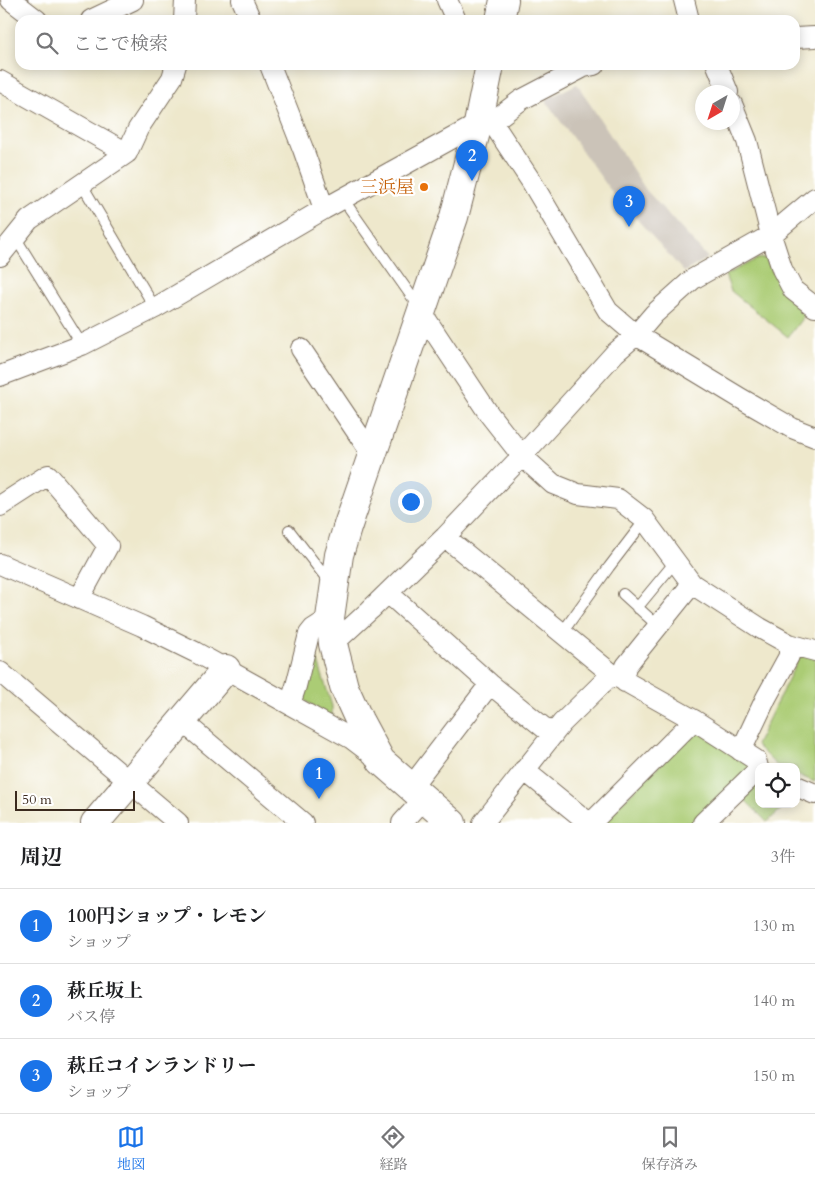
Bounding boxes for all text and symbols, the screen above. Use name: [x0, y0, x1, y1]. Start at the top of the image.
search box: [15, 15, 800, 70]
icon: search: [33, 29, 61, 57]
text: ここで検索: [73, 31, 168, 57]
north arrow: [695, 85, 740, 130]
pin: 2: [456, 140, 488, 181]
place label: 三浜屋: [360, 175, 414, 200]
marker: 三浜屋: [418, 181, 430, 193]
pin: 3: [613, 186, 645, 227]
your location: [398, 489, 424, 515]
pin: 1: [303, 758, 335, 799]
map controls: [755, 763, 800, 808]
button: locate: [755, 763, 800, 808]
scale bar: [15, 788, 135, 811]
text: 50 m: [22, 790, 52, 809]
text: 周辺: [20, 843, 62, 872]
text: 3件: [771, 846, 795, 868]
text: 100円ショップ・レモン: [67, 903, 267, 929]
text: 1: [32, 915, 40, 937]
text: 130 m: [753, 915, 795, 937]
text: ショップ: [67, 931, 131, 953]
text: 萩丘坂上: [67, 978, 143, 1004]
text: 2: [32, 990, 40, 1012]
text: 140 m: [753, 990, 795, 1012]
text: バス停: [67, 1006, 115, 1028]
text: 萩丘コインランドリー: [67, 1053, 256, 1079]
text: 3: [32, 1065, 40, 1087]
text: 150 m: [753, 1065, 795, 1087]
text: ショップ: [67, 1081, 131, 1103]
tab: 地図: [117, 1123, 145, 1174]
tab: 経路: [379, 1123, 407, 1174]
tab: 保存済み: [642, 1123, 698, 1174]

